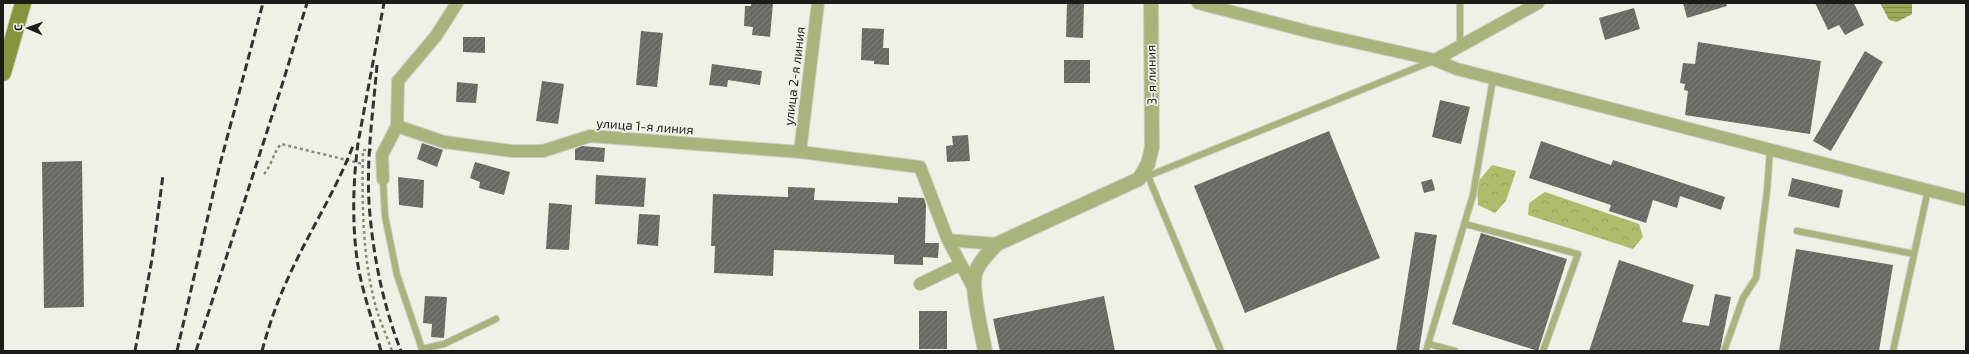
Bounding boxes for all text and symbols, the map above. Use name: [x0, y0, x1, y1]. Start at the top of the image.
north arrow: [8, 8, 48, 48]
text: С: [11, 24, 24, 31]
street label: улица 2-я линия: [780, 26, 808, 126]
street label: 3-я линия: [1142, 45, 1160, 105]
street label: улица 1-я линия: [596, 115, 694, 137]

